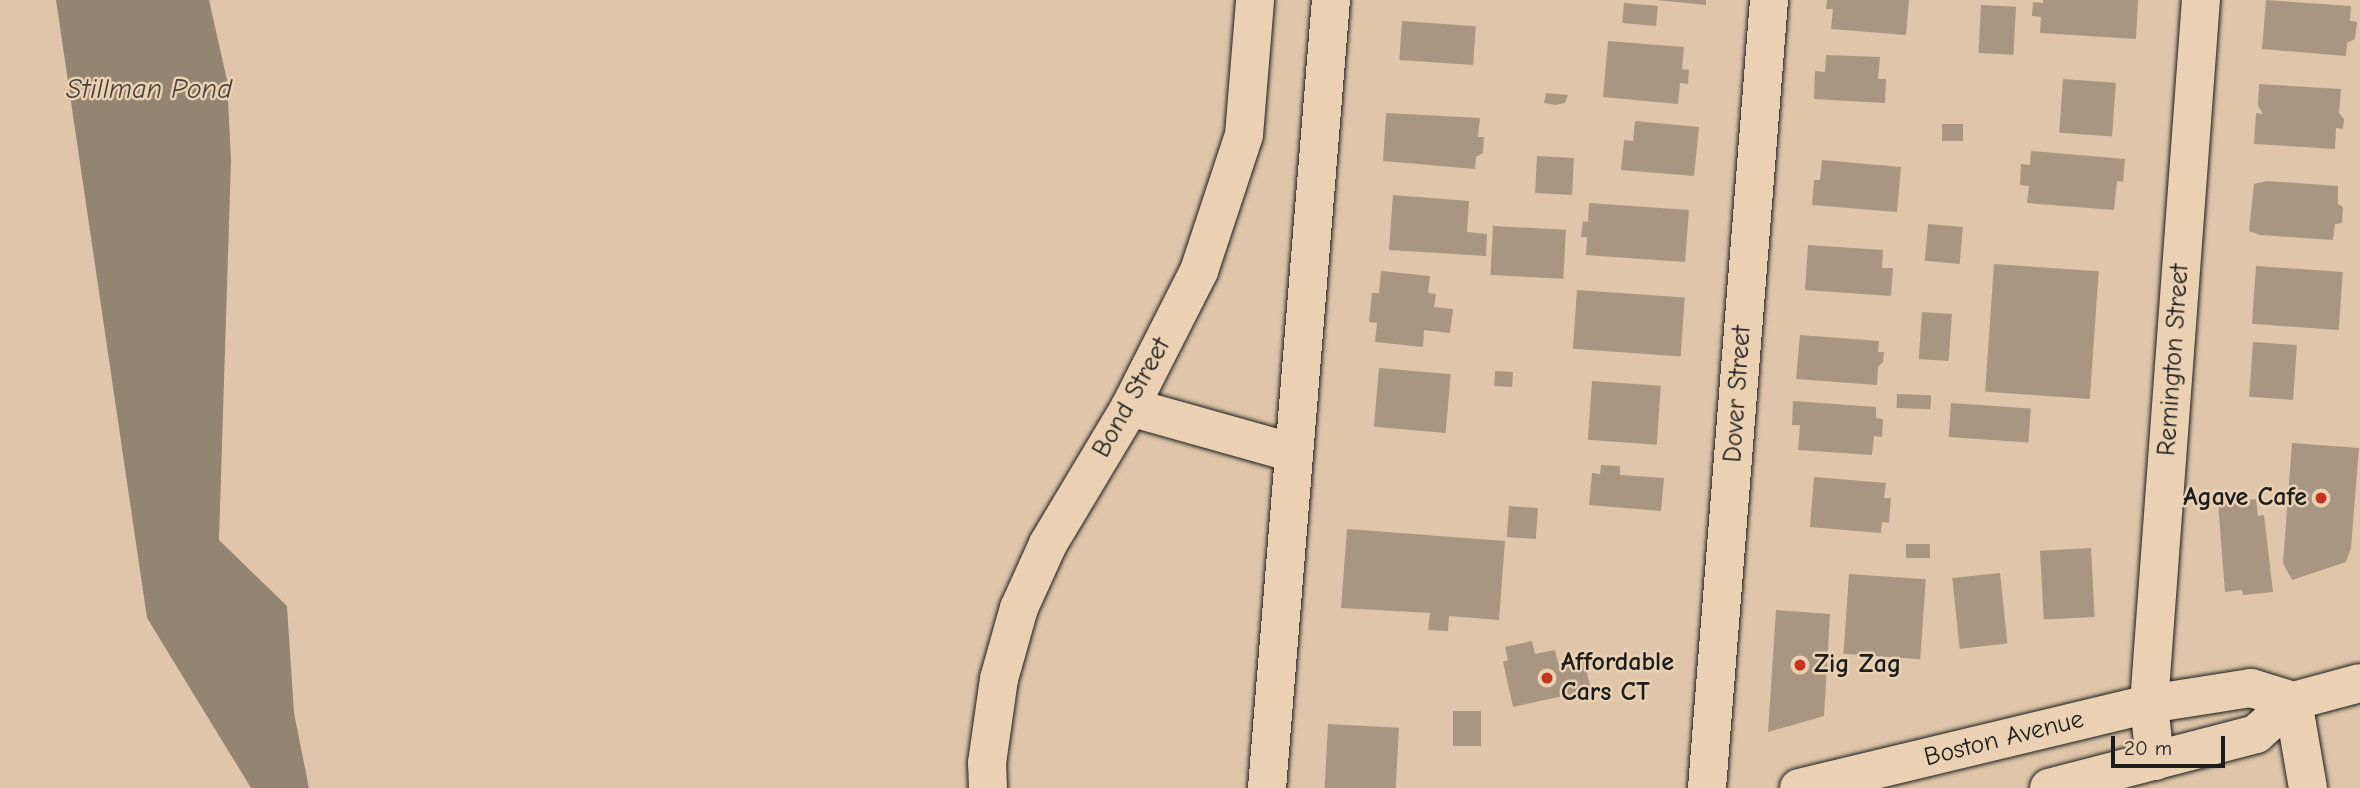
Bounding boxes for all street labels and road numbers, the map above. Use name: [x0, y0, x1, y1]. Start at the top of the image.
street label: Remington Street: [2152, 263, 2196, 457]
street label: Dover Street: [1718, 324, 1758, 464]
street label: Bond Street: [1086, 333, 1178, 463]
street label: Boston Avenue: [1921, 704, 2087, 774]

